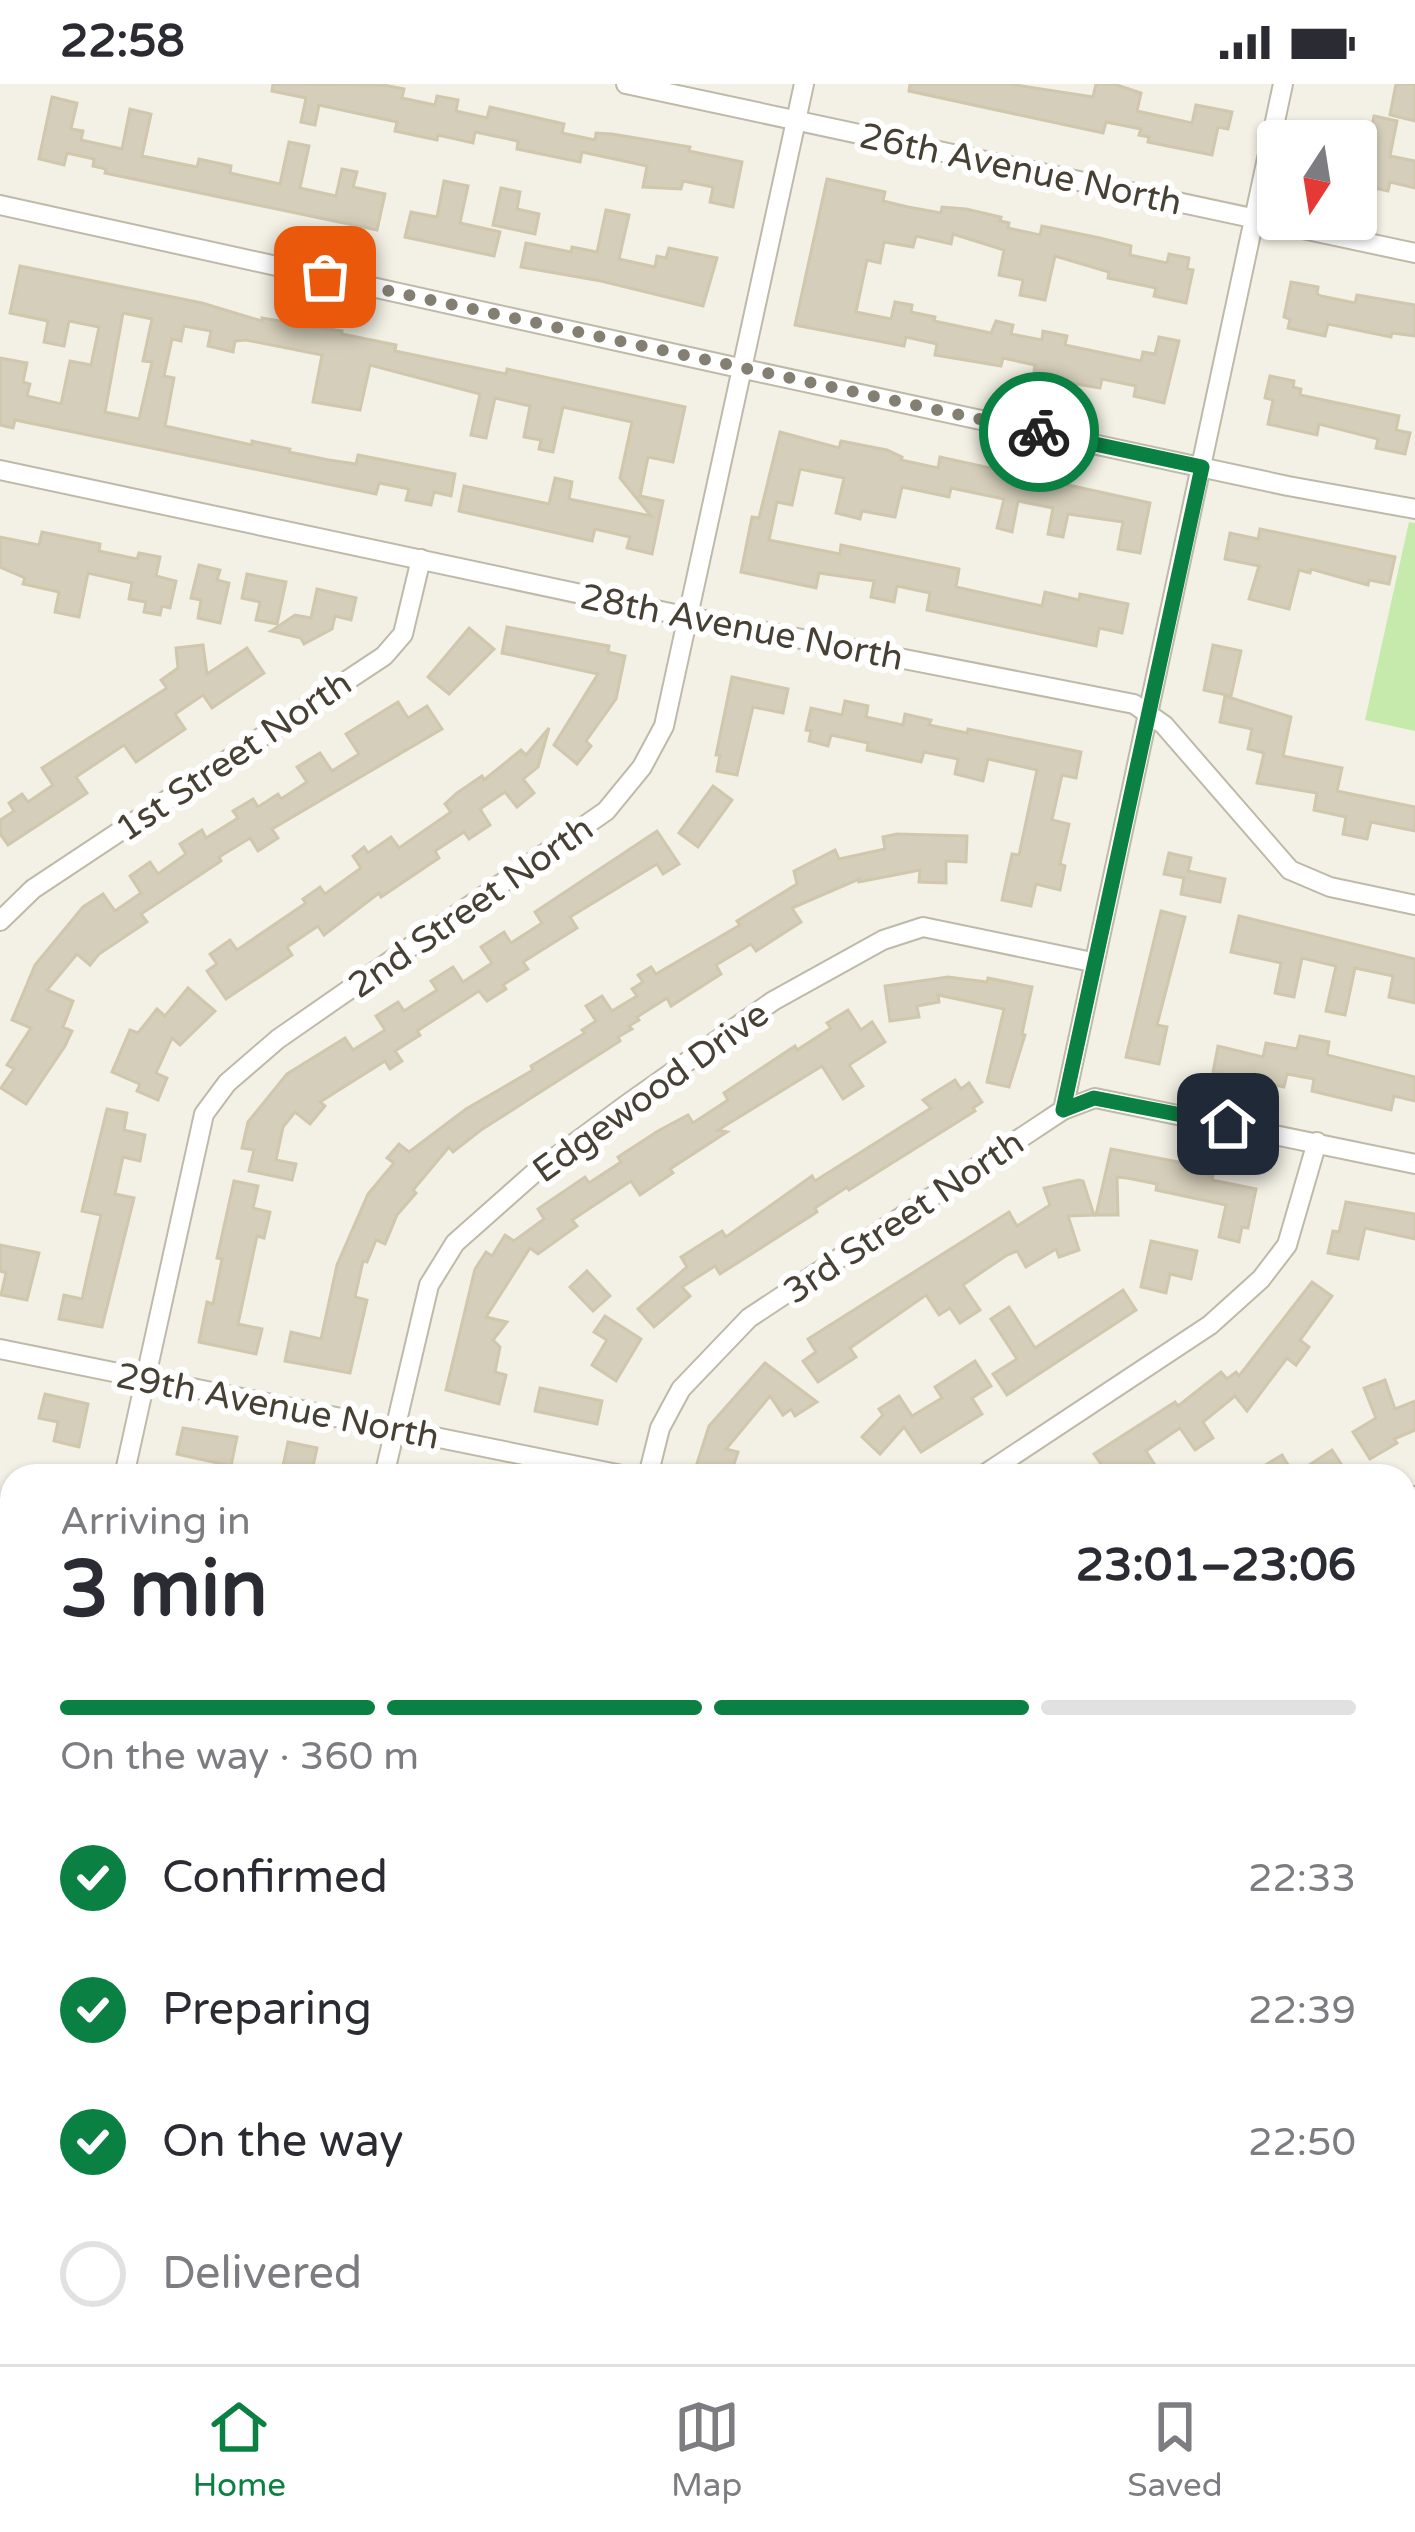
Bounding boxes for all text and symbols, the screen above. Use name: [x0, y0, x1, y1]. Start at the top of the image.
text: 22:58: [60, 15, 185, 69]
street label: 26th Avenue North: [856, 114, 1186, 225]
north arrow: [1257, 120, 1377, 240]
map controls: [1257, 120, 1377, 240]
pin: [274, 226, 376, 328]
icon: bag: [292, 244, 358, 310]
courier: [979, 372, 1099, 492]
icon: bike: [1006, 399, 1072, 465]
street label: 28th Avenue North: [577, 575, 907, 680]
street label: 1st Street North: [108, 662, 360, 851]
street label: 2nd Street North: [340, 807, 601, 1008]
street label: Edgewood Drive: [525, 992, 777, 1192]
pin: [1177, 1073, 1279, 1175]
icon: home: [1195, 1091, 1261, 1157]
street label: 3rd Street North: [776, 1121, 1032, 1313]
street label: 29th Avenue North: [113, 1354, 443, 1459]
text: Arriving in: [60, 1498, 251, 1545]
text: 23:01–23:06: [1076, 1539, 1356, 1593]
text: 3 min: [60, 1543, 268, 1637]
text: On the way · 360 m: [60, 1733, 419, 1780]
icon: check: [60, 1845, 126, 1911]
text: Confirmed: [162, 1851, 388, 1905]
text: 22:33: [1248, 1855, 1356, 1902]
icon: check: [60, 1977, 126, 2043]
text: Preparing: [162, 1983, 372, 2037]
text: 22:39: [1248, 1987, 1356, 2034]
icon: check: [60, 2109, 126, 2175]
text: On the way: [162, 2115, 403, 2169]
text: 22:50: [1248, 2119, 1356, 2166]
text: Delivered: [162, 2247, 362, 2301]
tab: Home: [192, 2394, 286, 2505]
tab: Map: [671, 2394, 742, 2505]
tab: Saved: [1127, 2394, 1223, 2505]

